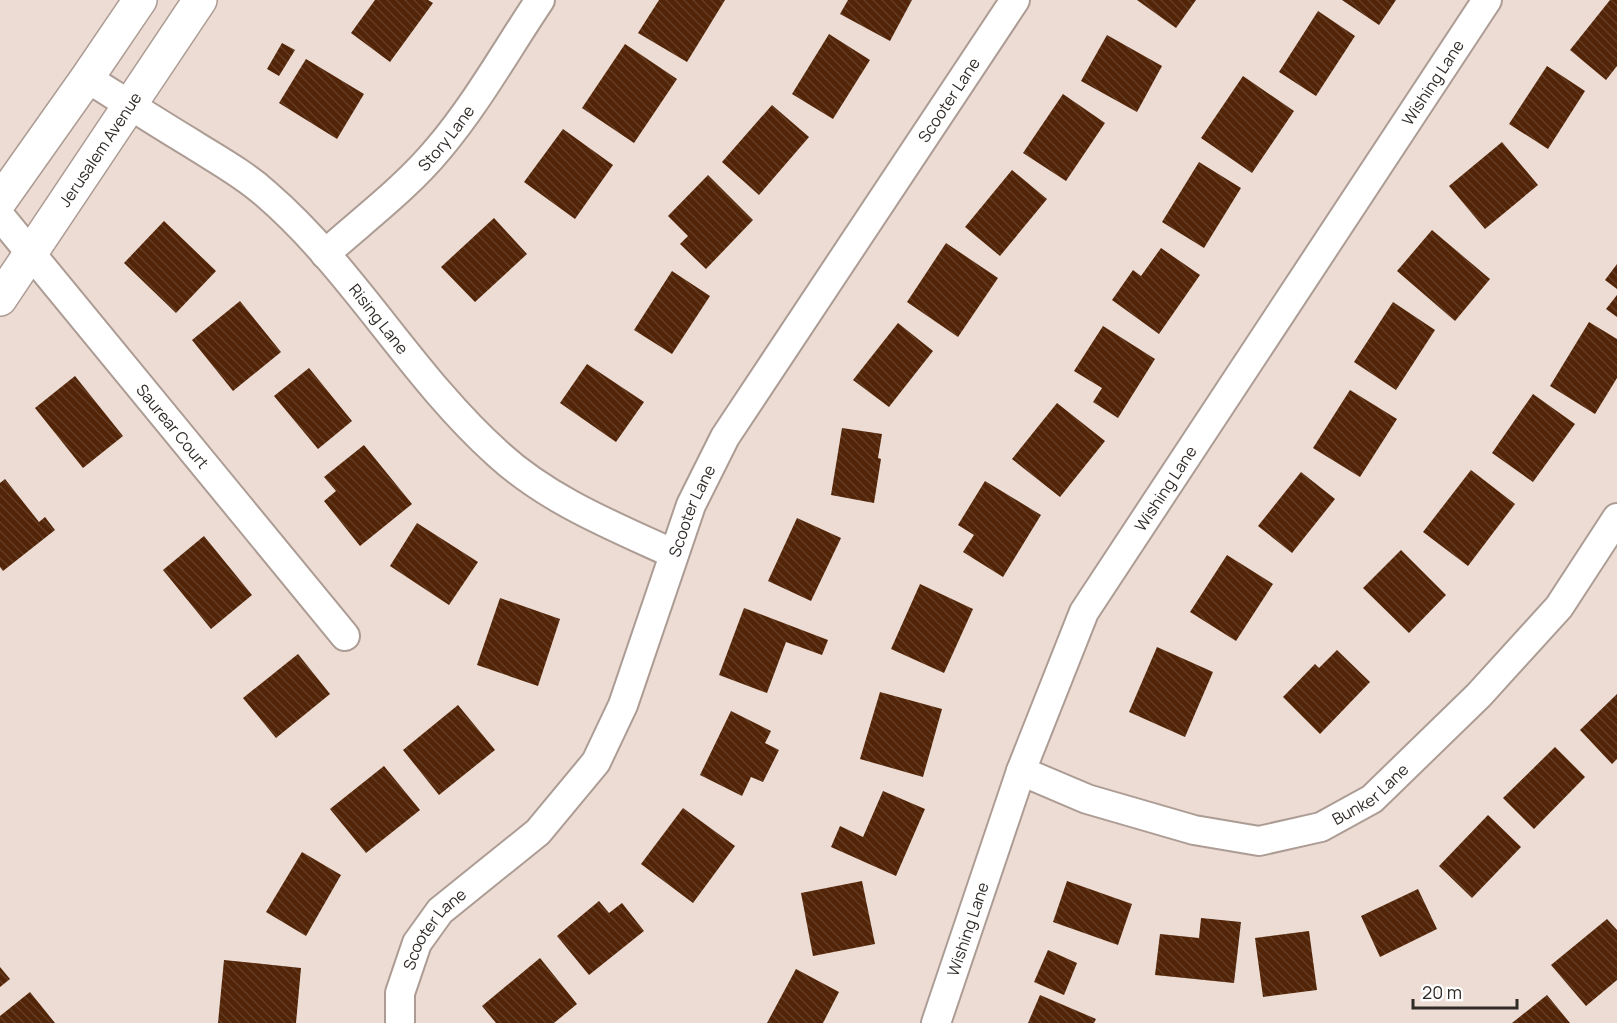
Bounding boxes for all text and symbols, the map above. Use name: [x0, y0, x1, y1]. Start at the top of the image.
street label: Wishing Lane: [1397, 35, 1469, 130]
street label: Scooter Lane: [913, 53, 985, 147]
street label: Jerusalem Avenue: [54, 88, 146, 211]
street label: Story Lane: [413, 101, 479, 176]
street label: Rising Lane: [344, 279, 414, 359]
street label: Saurear Court: [131, 379, 214, 473]
street label: Wishing Lane: [1129, 441, 1202, 535]
street label: Scooter Lane: [663, 461, 720, 560]
street label: Bunker Lane: [1328, 759, 1413, 830]
street label: Wishing Lane: [942, 879, 994, 979]
street label: Scooter Lane: [398, 883, 471, 973]
scale bar: [1413, 972, 1516, 1010]
text: 20 m: [1422, 980, 1462, 1004]

